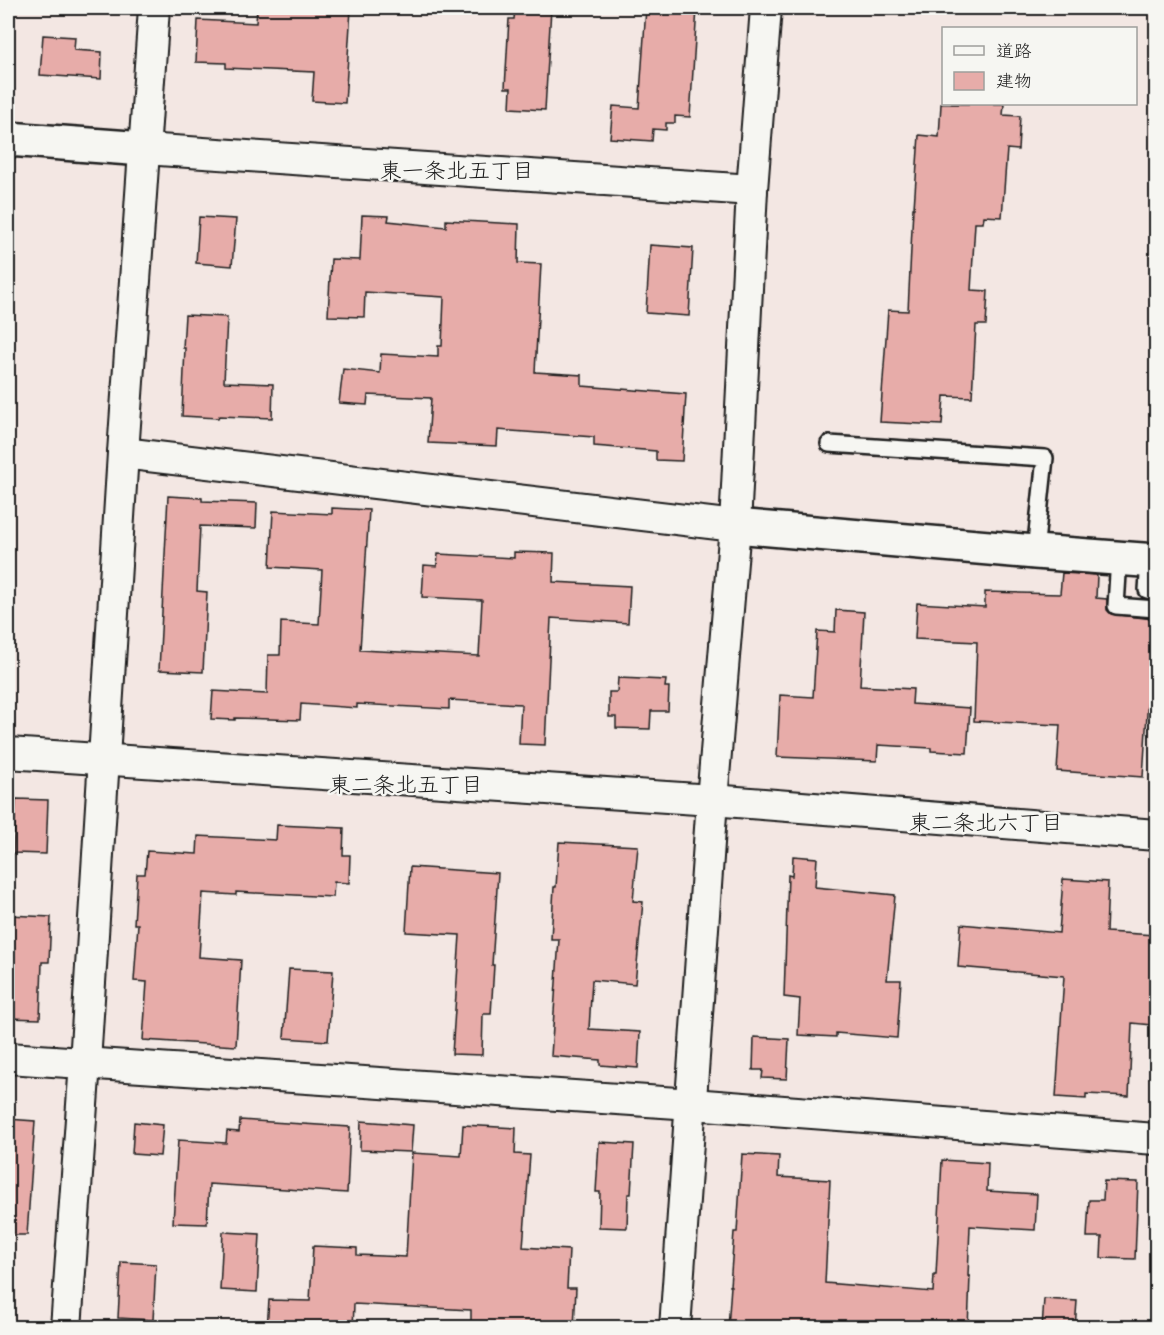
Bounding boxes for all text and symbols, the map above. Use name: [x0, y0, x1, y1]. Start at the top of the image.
legend: [942, 27, 1137, 105]
text: 道路: [996, 40, 1032, 64]
text: 建物: [996, 70, 1032, 94]
district label: 東一条北五丁目: [380, 158, 534, 186]
district label: 東二条北五丁目: [329, 772, 483, 800]
district label: 東二条北六丁目: [909, 810, 1063, 838]

